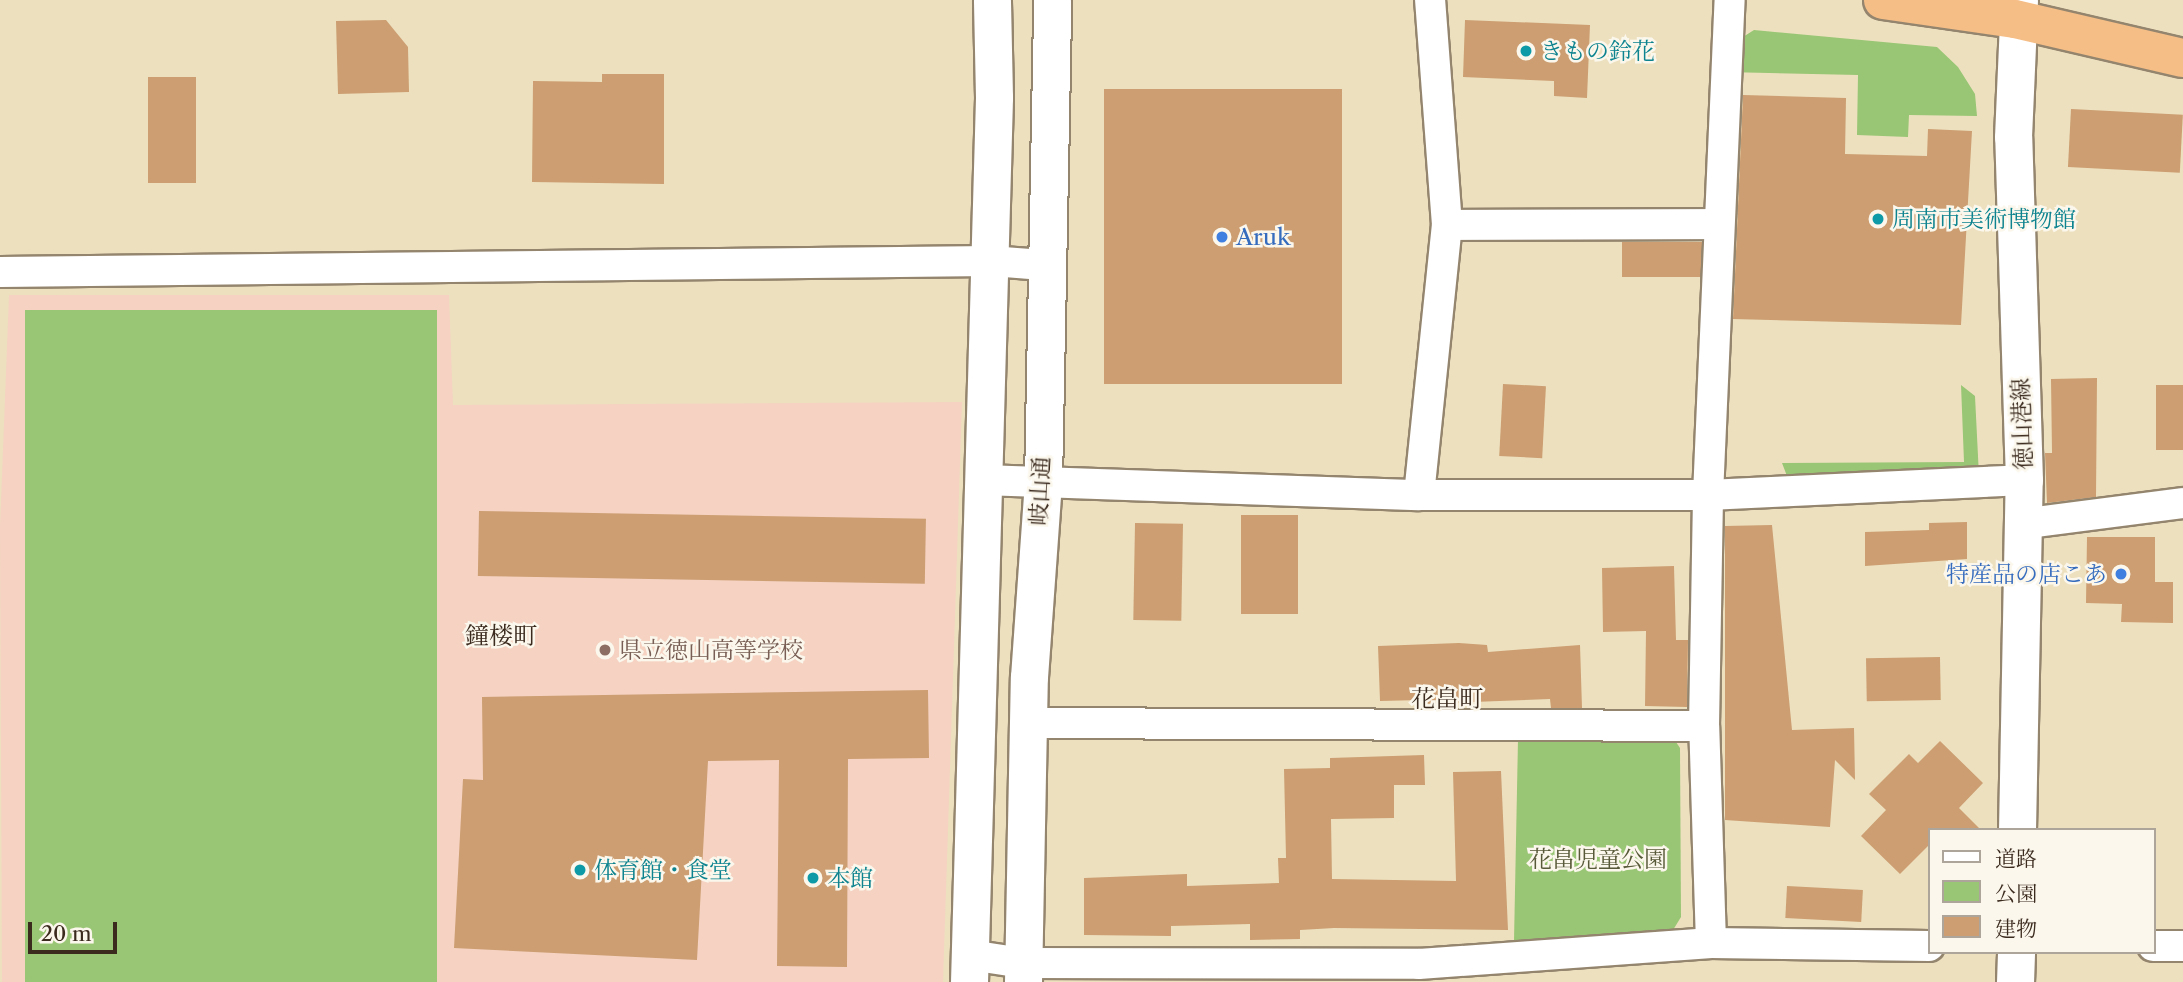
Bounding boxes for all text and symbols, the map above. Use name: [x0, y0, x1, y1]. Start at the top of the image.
place label: きもの鈴花: [1540, 37, 1655, 65]
marker: きもの鈴花: [1518, 43, 1534, 59]
place label: 周南市美術博物館: [1892, 205, 2076, 233]
marker: 周南市美術博物館: [1870, 211, 1886, 227]
place label: Aruk: [1236, 223, 1290, 251]
marker: Aruk: [1214, 229, 1230, 245]
street label: 徳山港線: [2007, 378, 2037, 470]
street label: 岐山通: [1024, 456, 1056, 526]
place label: 特産品の店こあ: [1946, 560, 2107, 588]
marker: 特産品の店こあ: [2113, 566, 2129, 582]
district label: 鐘楼町: [465, 622, 537, 650]
place label: 県立徳山高等学校: [619, 636, 803, 664]
marker: 県立徳山高等学校: [597, 642, 613, 658]
district label: 花畠町: [1411, 685, 1483, 713]
legend: [1927, 828, 2155, 954]
park label: 花畠児童公園: [1529, 845, 1667, 873]
text: 道路: [1995, 846, 2037, 871]
place label: 体育館・食堂: [594, 856, 732, 884]
marker: 体育館・食堂: [572, 862, 588, 878]
place label: 本館: [827, 864, 873, 892]
marker: 本館: [805, 870, 821, 886]
text: 公園: [1995, 881, 2037, 906]
scale bar: [32, 908, 121, 952]
text: 建物: [1995, 916, 2037, 941]
text: 20 m: [41, 921, 92, 946]

